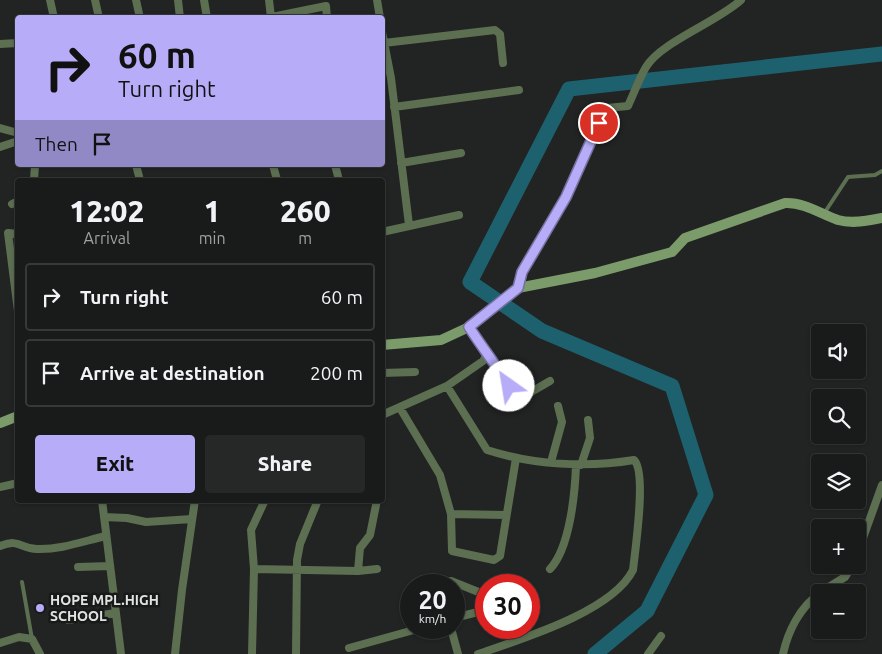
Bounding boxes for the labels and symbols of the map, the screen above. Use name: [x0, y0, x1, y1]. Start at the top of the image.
pin: [578, 102, 620, 144]
position arrow: [482, 359, 534, 411]
speed limit sign: 30: [475, 574, 540, 639]
place label: HOPE MPL.HIGH SCHOOL: [50, 592, 159, 624]
marker: HOPE MPL.HIGH SCHOOL: [34, 602, 46, 614]

